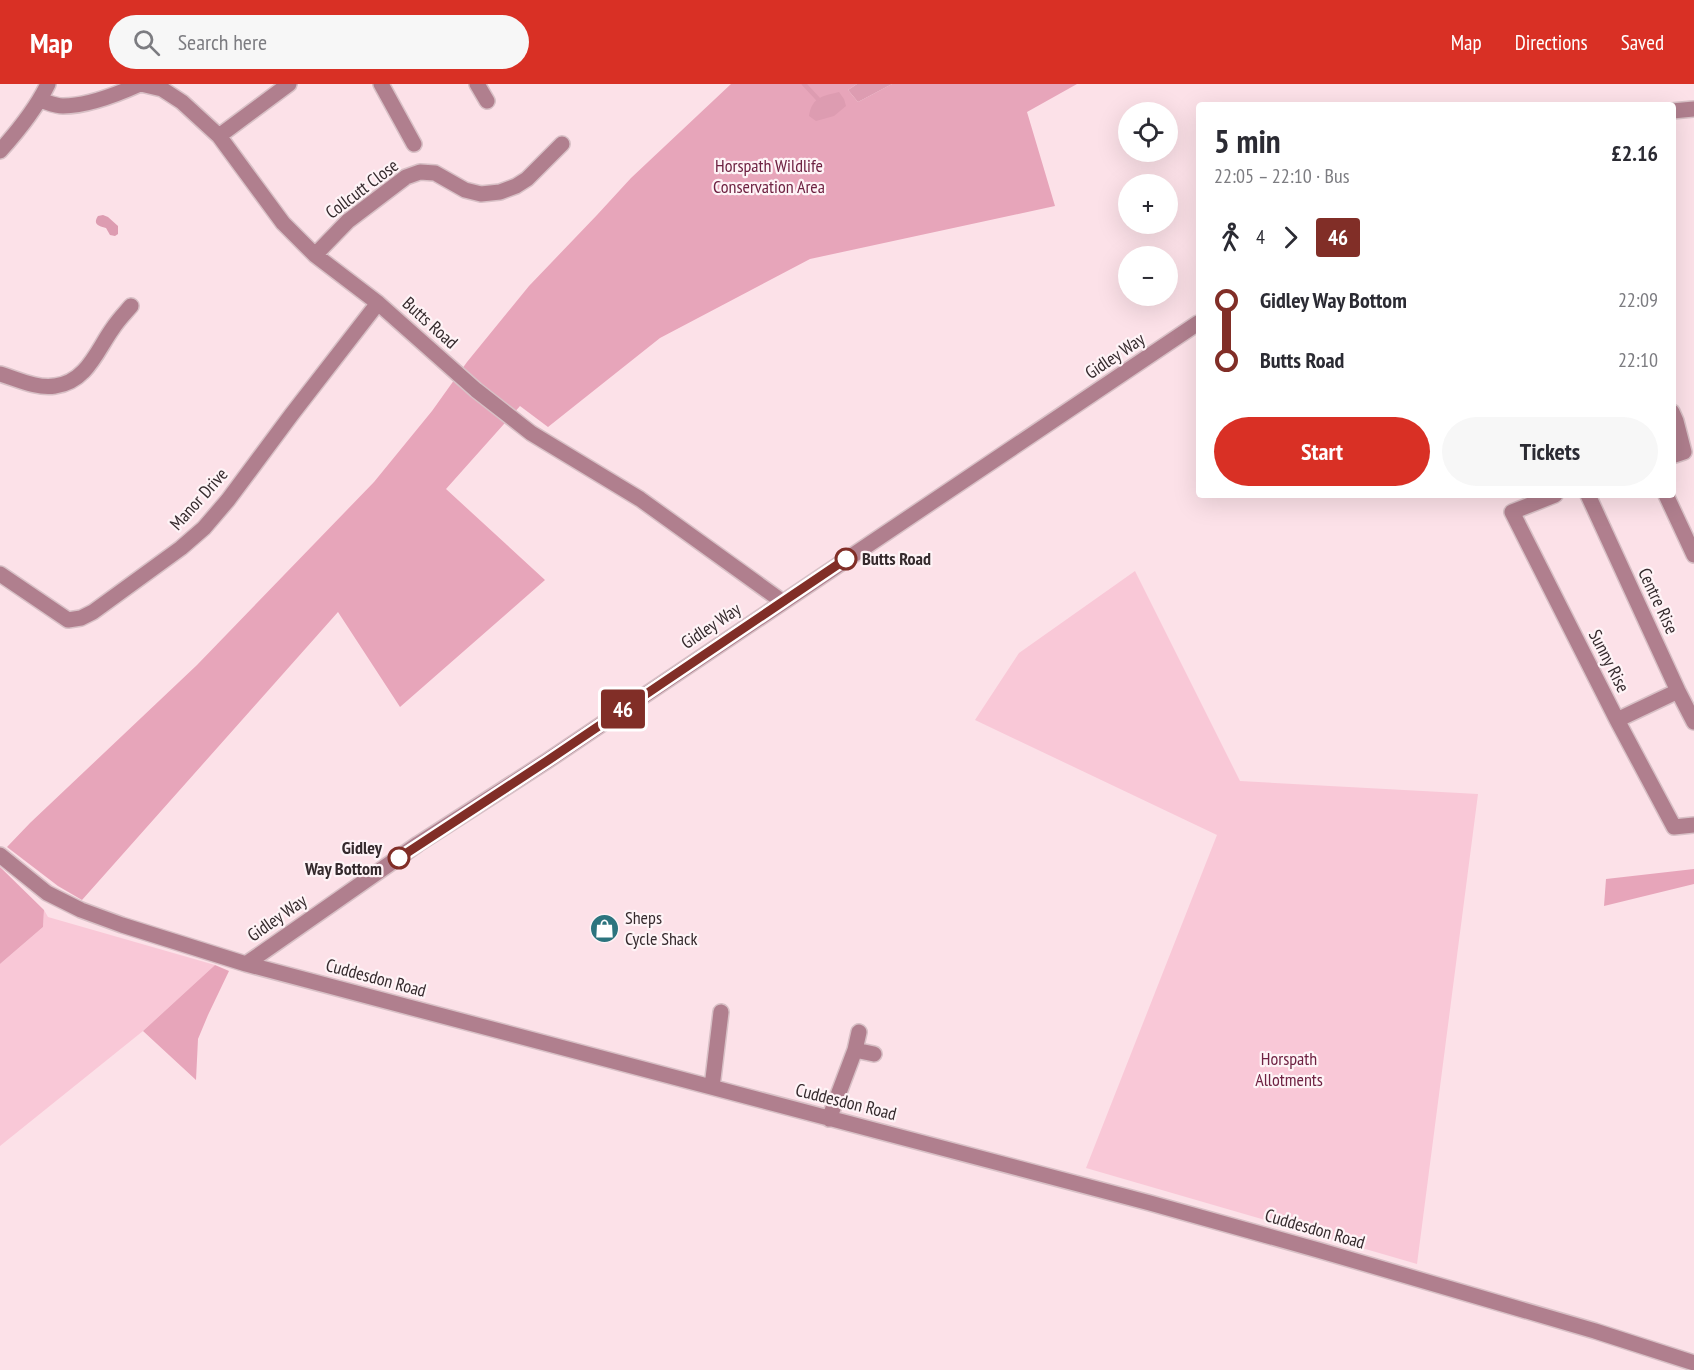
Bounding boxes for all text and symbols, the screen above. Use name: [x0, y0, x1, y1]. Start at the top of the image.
search box: [109, 15, 529, 69]
text: Map: [30, 24, 73, 61]
icon: search: [130, 26, 163, 59]
text: Search here: [178, 28, 267, 56]
text: Map: [1451, 29, 1482, 56]
text: Directions: [1515, 29, 1588, 56]
text: Saved: [1621, 29, 1664, 56]
map controls: [1118, 102, 1178, 306]
button: locate: [1118, 102, 1178, 162]
text: 5 min: [1214, 119, 1281, 162]
text: £2.16: [1611, 139, 1658, 167]
street label: Collcutt Close: [321, 154, 403, 224]
park label: Horspath Wildlife Conservation Area: [713, 154, 825, 198]
text: 22:05 – 22:10 · Bus: [1214, 163, 1349, 189]
button: +: [1118, 174, 1178, 234]
icon: walk: [1214, 221, 1247, 254]
icon: forward: [1274, 221, 1307, 254]
text: 4: [1256, 224, 1265, 250]
text: 46: [1328, 224, 1348, 251]
button: −: [1118, 246, 1178, 306]
text: Gidley Way Bottom: [1260, 286, 1407, 314]
text: 22:09: [1618, 287, 1658, 313]
street label: Butts Road: [398, 292, 463, 354]
street label: Gidley Way: [1080, 327, 1149, 384]
text: Butts Road: [1260, 346, 1344, 374]
text: 22:10: [1618, 347, 1658, 373]
button: Start: [1214, 417, 1430, 486]
button: Tickets: [1442, 417, 1658, 486]
street label: Manor Drive: [165, 463, 233, 535]
place label: Butts Road: [862, 547, 931, 570]
marker: Butts Road: [835, 548, 857, 570]
street label: Centre Rise: [1633, 564, 1684, 637]
street label: Gidley Way: [676, 597, 745, 654]
street label: Sunny Rise: [1584, 626, 1635, 696]
line badge: 46: [596, 690, 650, 728]
text: 46: [613, 696, 633, 723]
place label: Gidley Way Bottom: [304, 836, 383, 880]
marker: Gidley Way Bottom: [388, 847, 410, 869]
street label: Gidley Way: [243, 889, 311, 946]
place label: Sheps Cycle Shack: [625, 906, 697, 950]
shop icon: Sheps Cycle Shack: [588, 912, 620, 944]
street label: Cuddesdon Road: [323, 953, 429, 1002]
park label: Horspath Allotments: [1255, 1047, 1323, 1091]
street label: Cuddesdon Road: [793, 1078, 899, 1125]
street label: Cuddesdon Road: [1262, 1203, 1368, 1254]

